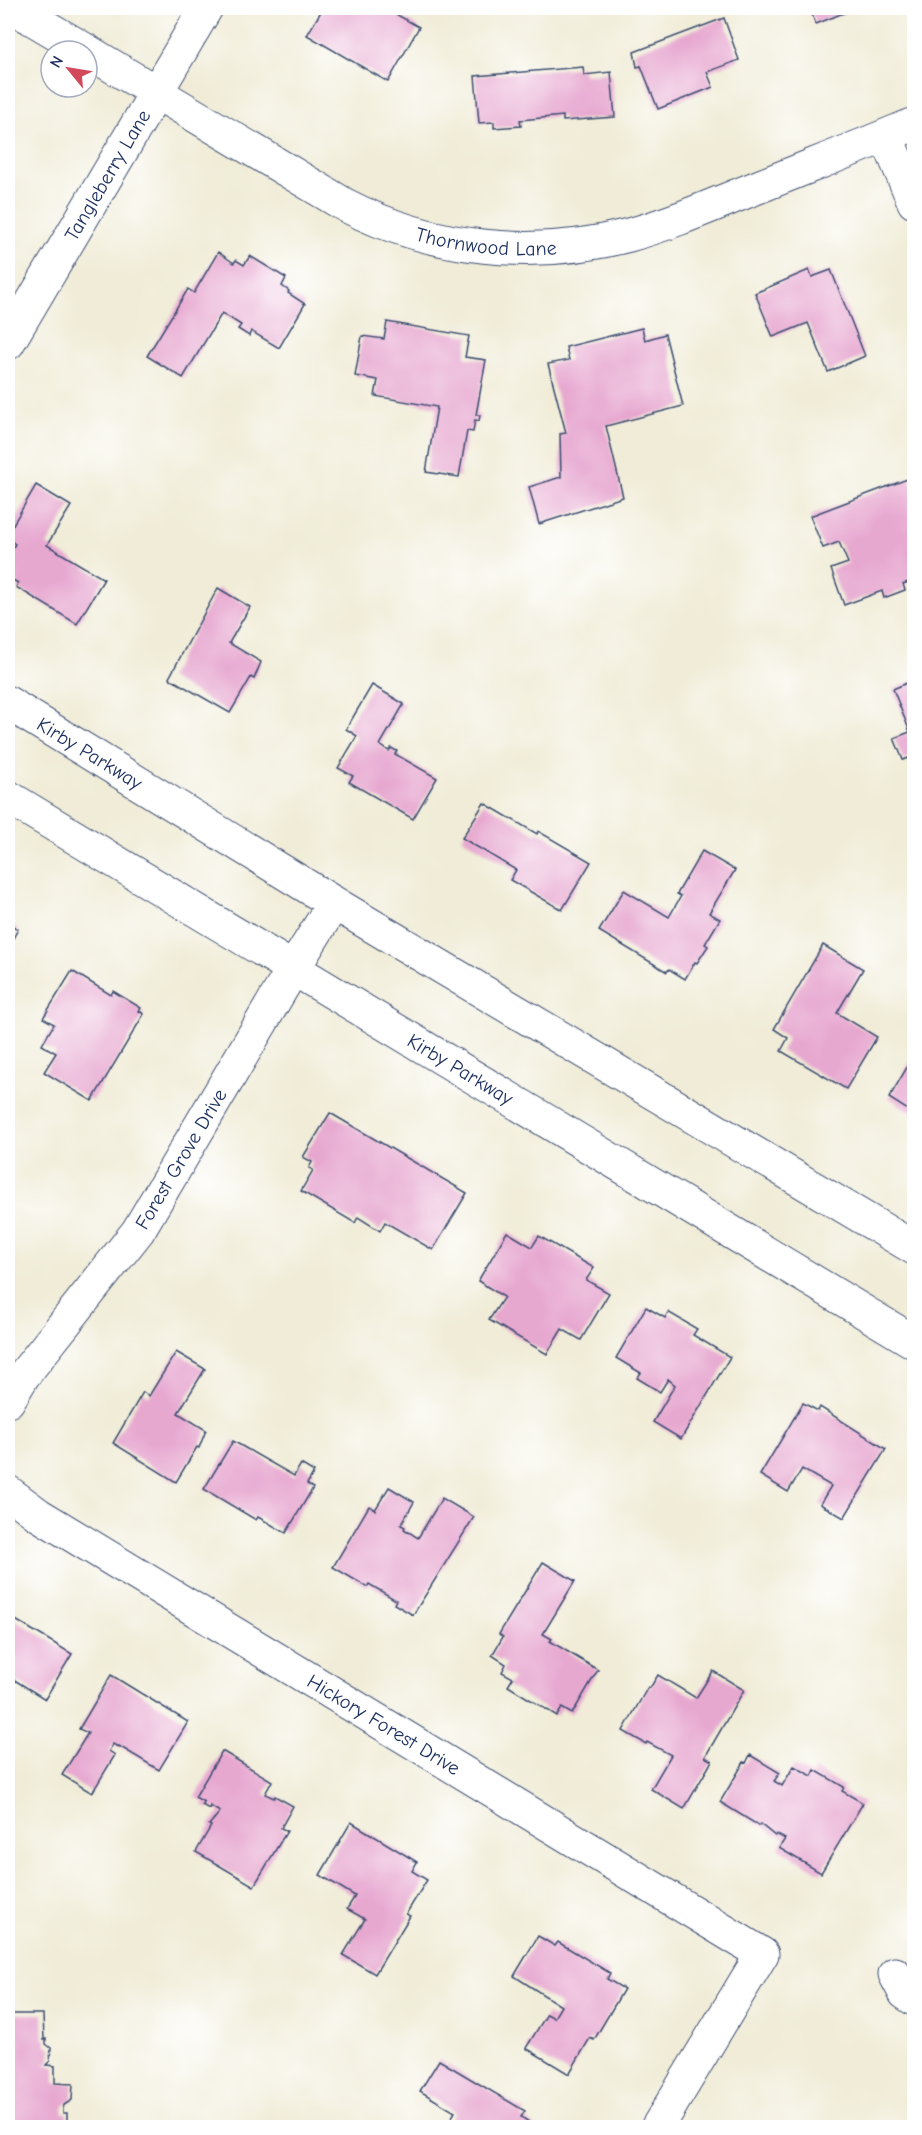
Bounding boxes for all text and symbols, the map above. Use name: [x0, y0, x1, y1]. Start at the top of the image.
north arrow: [39, 39, 99, 99]
text: N: [46, 53, 67, 71]
street label: Tangleberry Lane: [60, 106, 155, 245]
street label: Thornwood Lane: [413, 223, 557, 260]
street label: Kirby Parkway: [33, 713, 146, 795]
street label: Kirby Parkway: [403, 1029, 517, 1110]
street label: Forest Grove Drive: [131, 1085, 232, 1234]
street label: Hickory Forest Drive: [303, 1670, 464, 1780]

